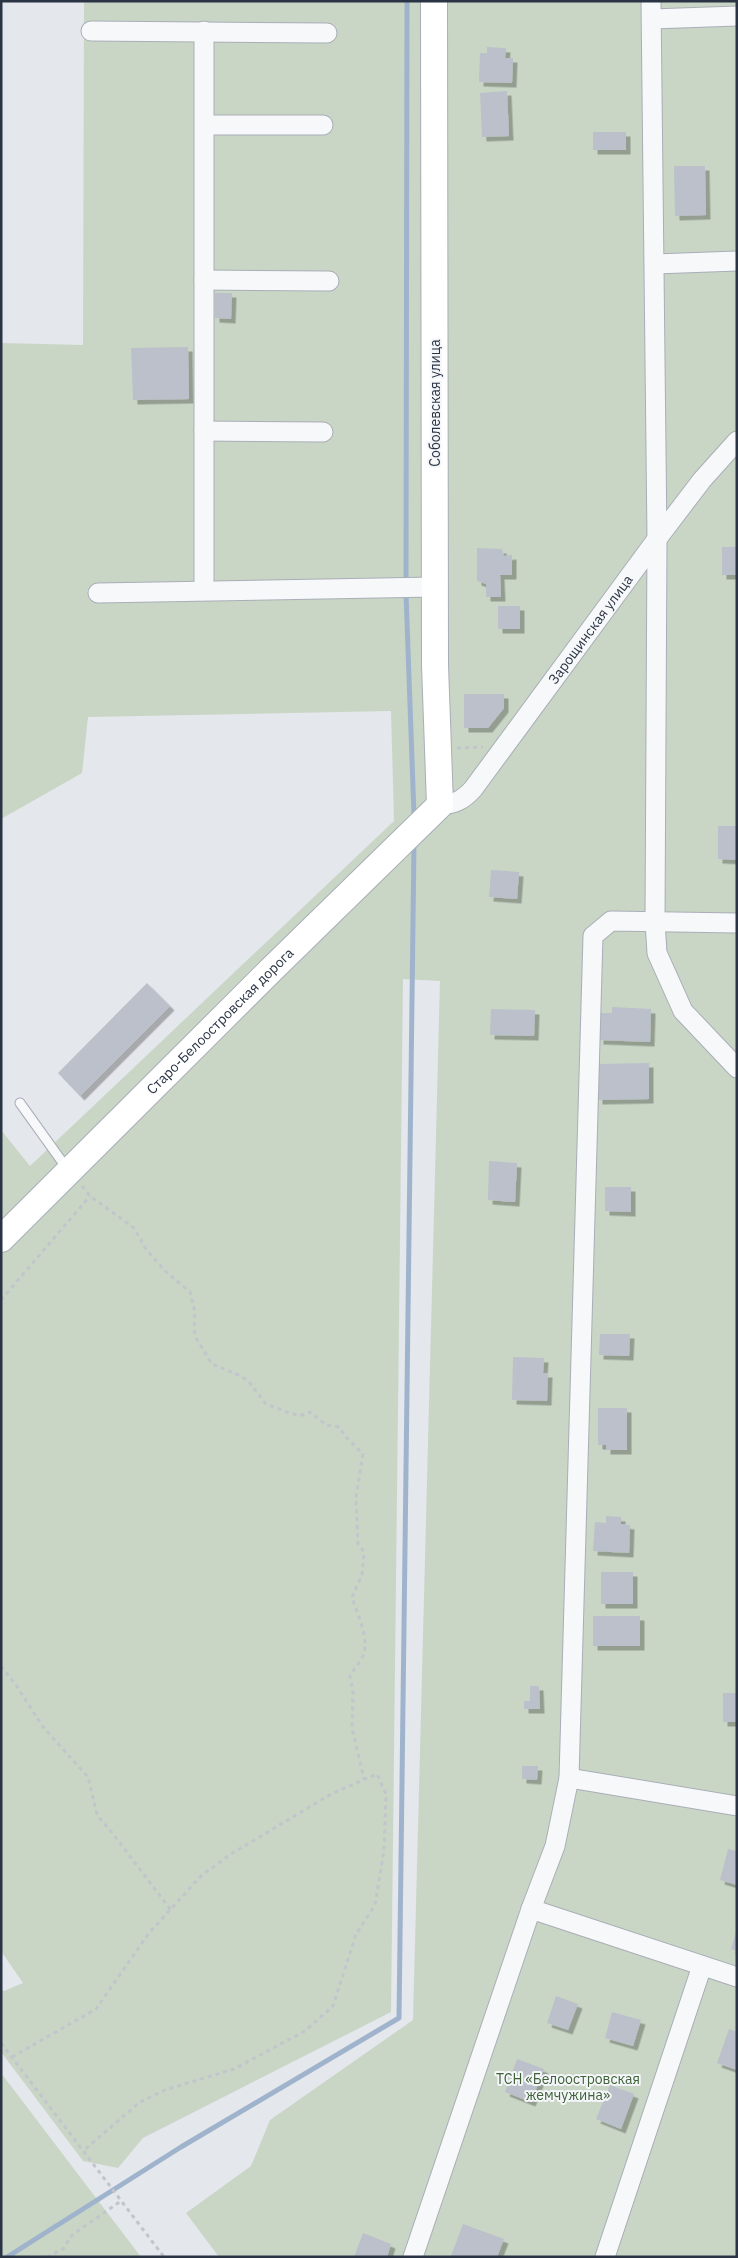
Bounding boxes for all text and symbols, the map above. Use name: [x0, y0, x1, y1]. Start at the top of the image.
street label: Соболевская улица: [426, 339, 444, 467]
street label: Зарощинская улица: [544, 571, 637, 688]
street label: Старо-Белоостровская дорога: [143, 944, 298, 1098]
park label: ТСН «Белоостровская жемчужина»: [496, 2070, 640, 2104]

